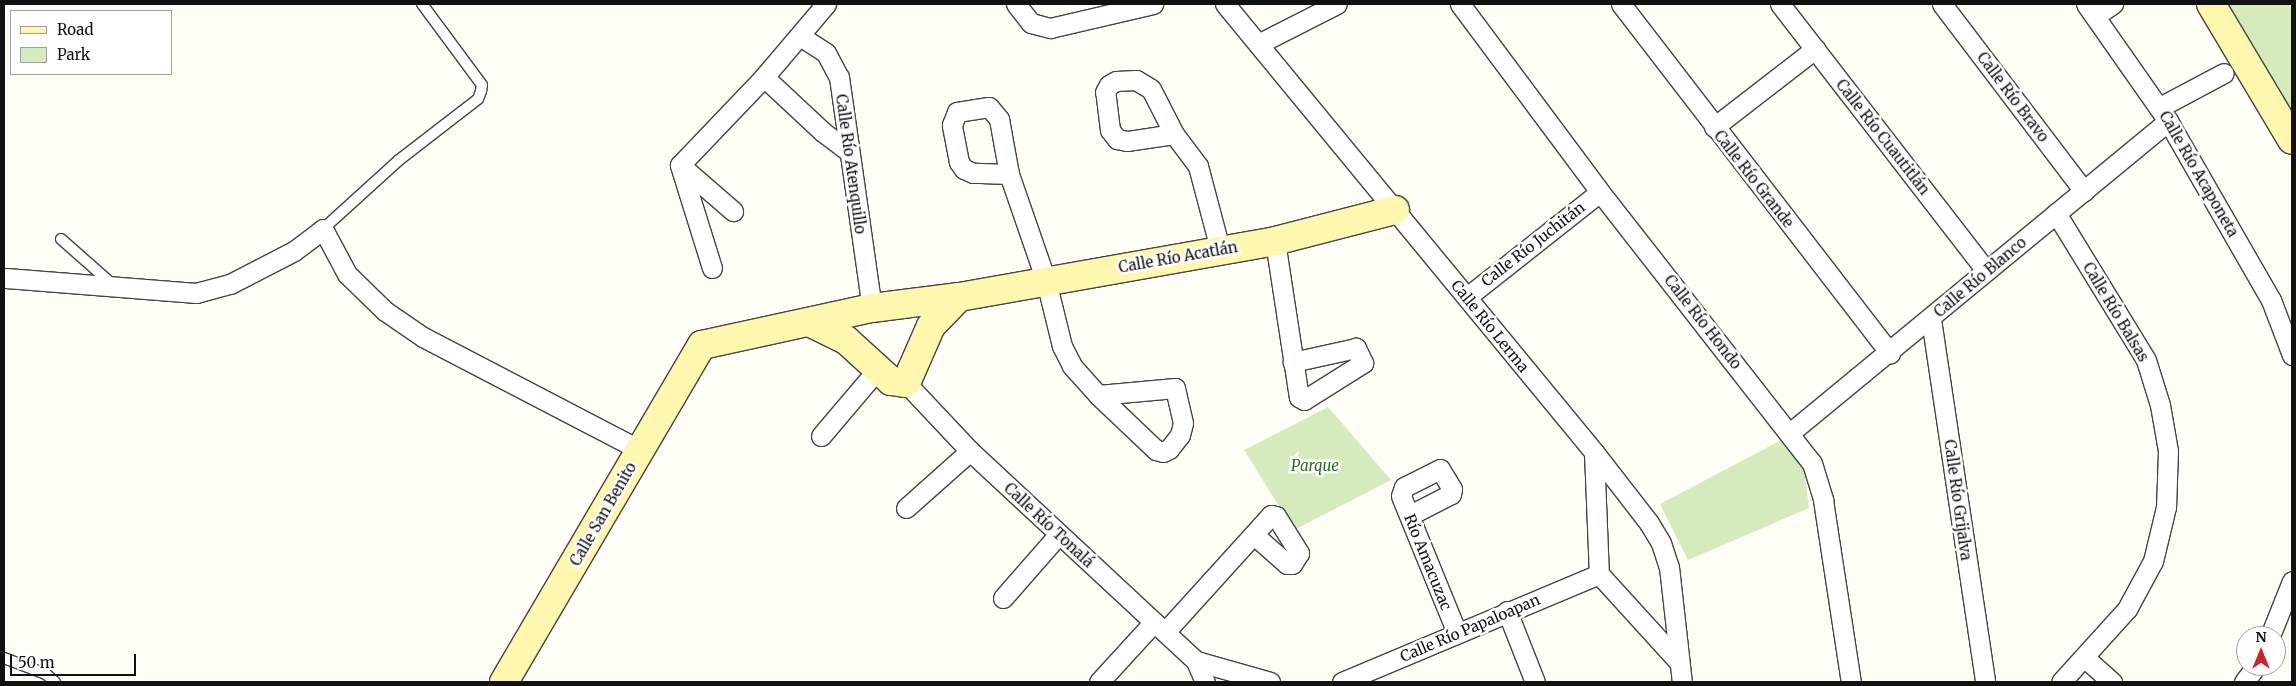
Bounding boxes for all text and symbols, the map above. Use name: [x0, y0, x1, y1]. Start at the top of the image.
legend: [10, 10, 172, 75]
text: Road: [57, 20, 93, 39]
text: Park: [57, 45, 90, 64]
street label: Calle Río Bravo: [1973, 49, 2053, 145]
street label: Calle Río Cuautitlán: [1832, 76, 1934, 198]
street label: Calle Río Atenquillo: [832, 93, 870, 235]
street label: Calle Río Acaponeta: [2156, 108, 2242, 240]
street label: Calle Río Grande: [1710, 127, 1798, 231]
street label: Calle Río Juchitán: [1478, 198, 1588, 290]
street label: Calle Río Blanco: [1930, 233, 2030, 321]
street label: Calle Río Acatlán: [1117, 238, 1239, 276]
street label: Calle Río Balsas: [2079, 259, 2153, 365]
street label: Calle Río Hondo: [1661, 271, 1745, 373]
street label: Calle Río Lerma: [1447, 276, 1533, 376]
street label: Calle Río Grijalva: [1941, 438, 1975, 562]
park label: Parque: [1291, 457, 1339, 475]
street label: Calle San Benito: [566, 459, 640, 569]
street label: Calle Río Tonalá: [1001, 479, 1097, 571]
street label: Río Amacuzac: [1401, 511, 1455, 613]
street label: Calle Río Papaloapan: [1397, 590, 1543, 666]
north arrow: [2236, 626, 2286, 676]
text: N: [2255, 628, 2267, 646]
scale bar: [12, 644, 139, 676]
text: 50 m: [18, 653, 55, 672]

